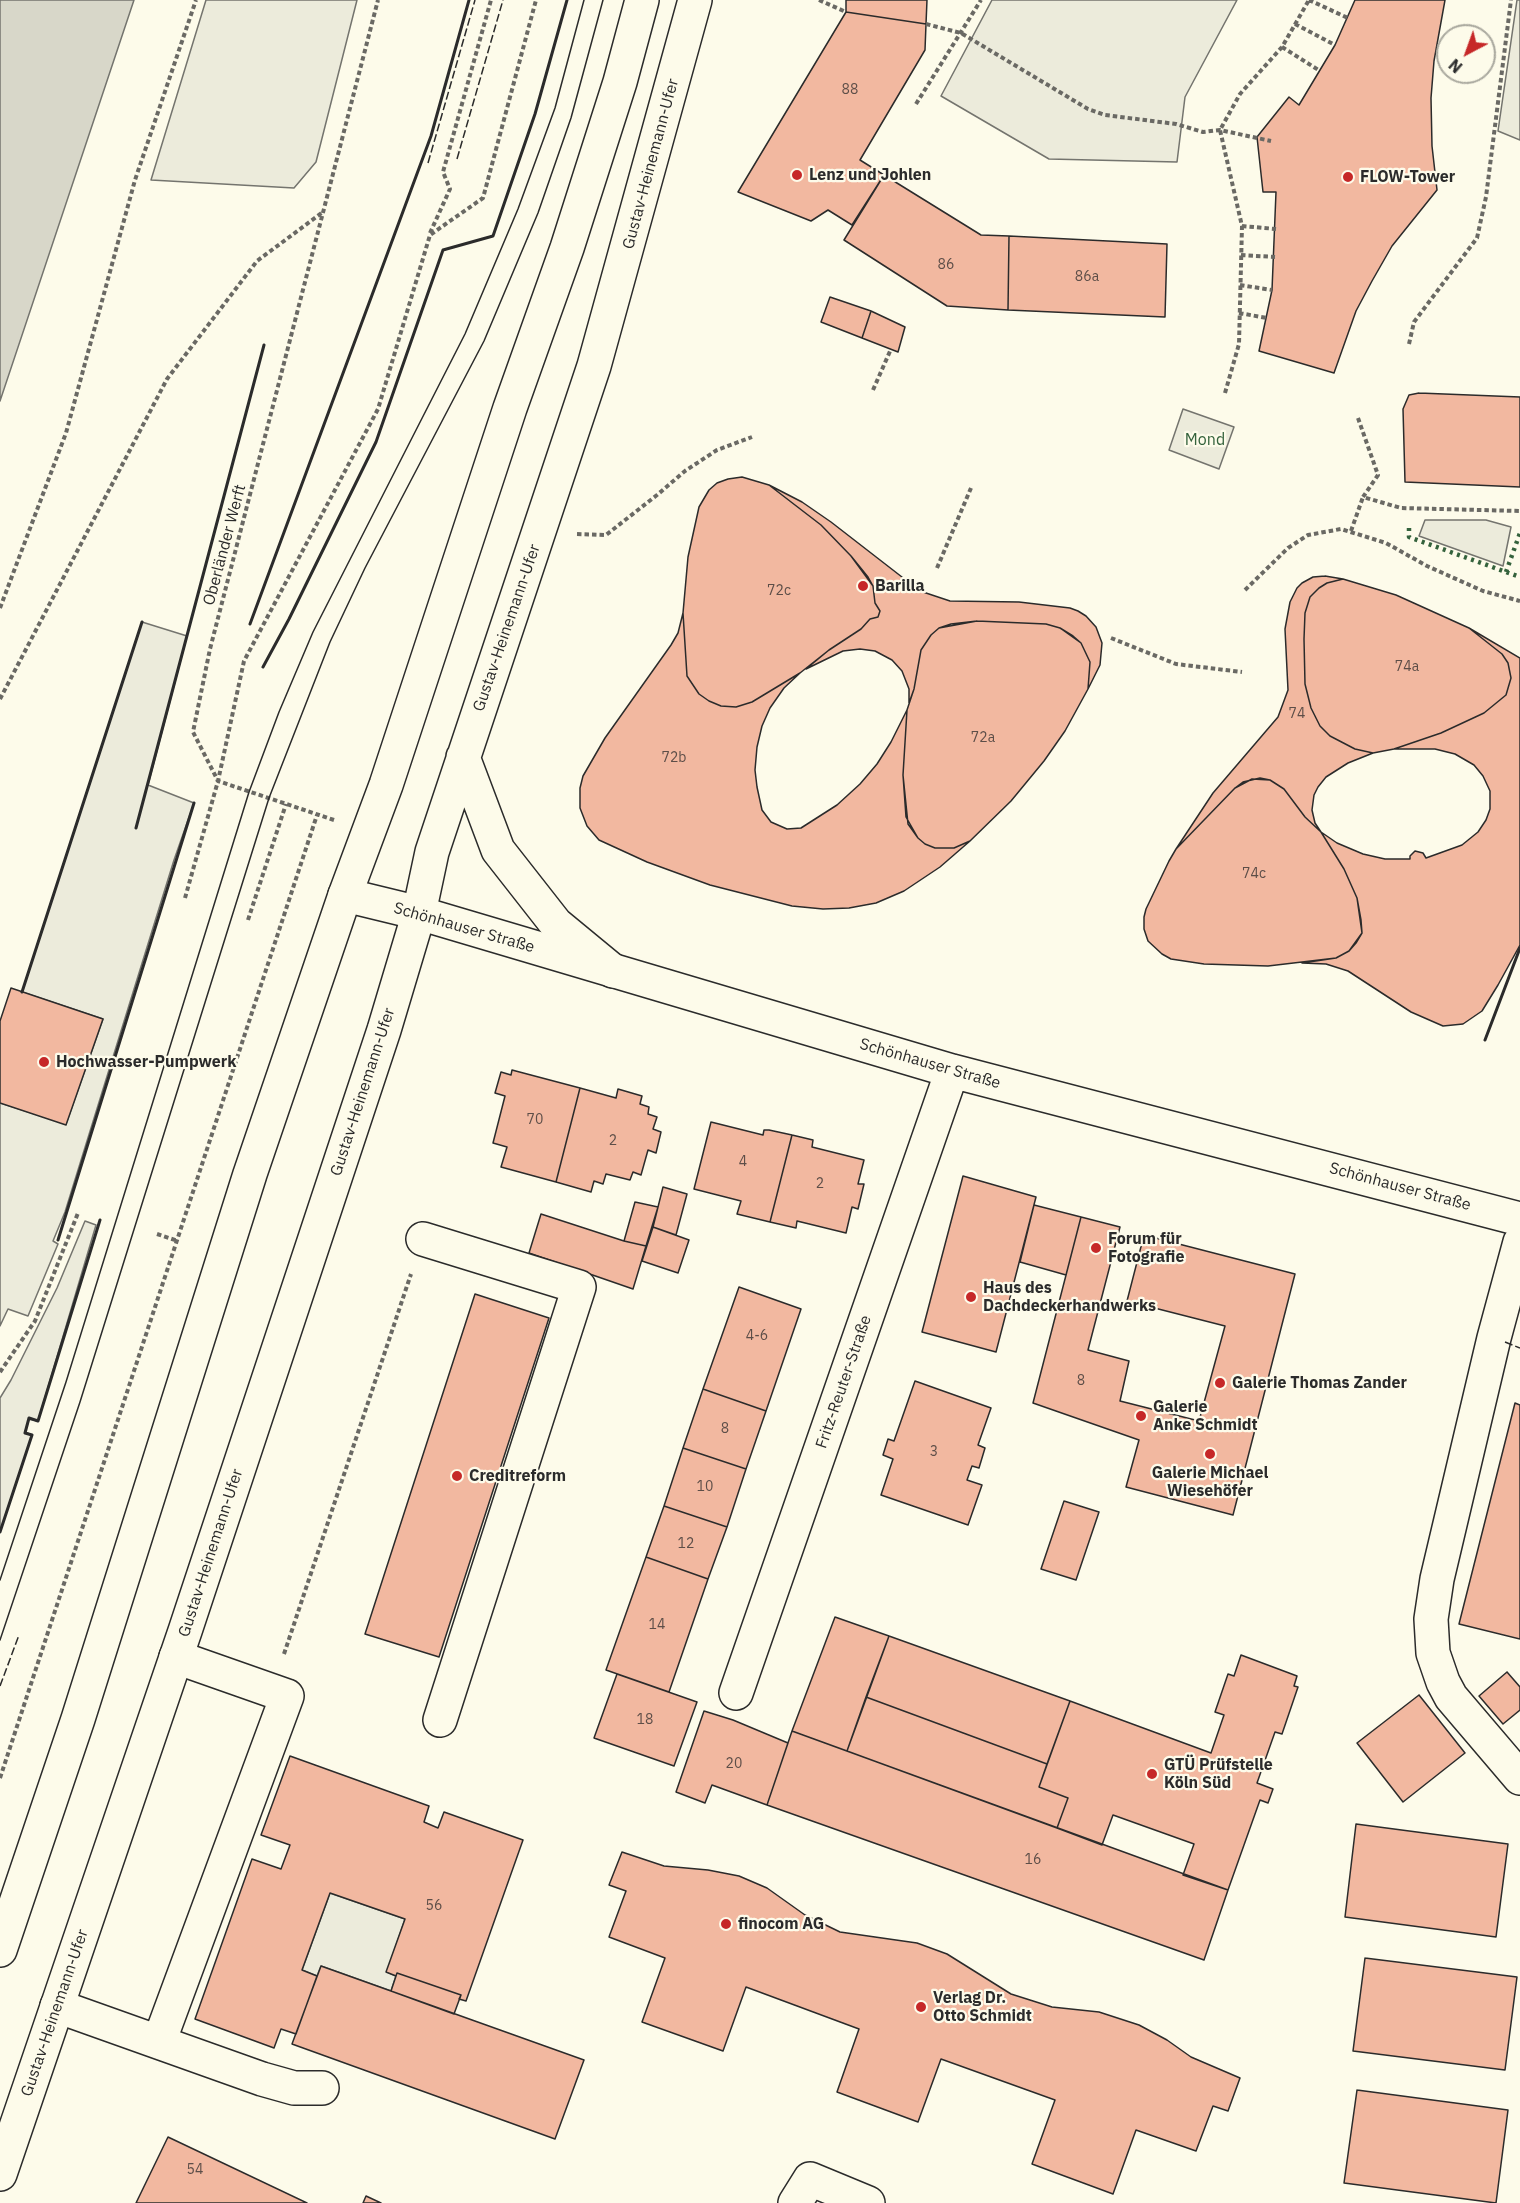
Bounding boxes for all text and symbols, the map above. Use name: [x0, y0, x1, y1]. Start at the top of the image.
north arrow: [1436, 24, 1496, 84]
text: N: [1445, 55, 1466, 77]
street label: Gustav-Heinemann-Ufer: [619, 77, 683, 251]
house number: 88: [842, 82, 858, 98]
place label: Lenz und Johlen: [809, 165, 931, 185]
place label: FLOW-Tower: [1360, 167, 1455, 187]
marker: Lenz und Johlen: [790, 168, 804, 182]
marker: FLOW-Tower: [1341, 170, 1355, 184]
house number: 86: [938, 257, 954, 273]
house number: 86a: [1075, 269, 1099, 285]
park label: Mond: [1185, 430, 1225, 450]
street label: Oberländer Werft: [200, 482, 250, 608]
street label: Gustav-Heinemann-Ufer: [469, 542, 545, 714]
place label: Barilla: [875, 576, 924, 596]
marker: Barilla: [856, 579, 870, 593]
house number: 72c: [767, 583, 791, 599]
house number: 74a: [1395, 659, 1419, 675]
house number: 74: [1289, 706, 1305, 722]
house number: 72a: [971, 730, 995, 746]
house number: 72b: [662, 750, 686, 766]
house number: 74c: [1242, 866, 1266, 882]
street label: Schönhauser Straße: [391, 899, 537, 957]
street label: Gustav-Heinemann-Ufer: [327, 1005, 399, 1179]
street label: Schönhauser Straße: [857, 1035, 1003, 1093]
place label: Hochwasser-Pumpwerk: [56, 1052, 236, 1072]
marker: Hochwasser-Pumpwerk: [37, 1055, 51, 1069]
house number: 70: [527, 1112, 543, 1128]
house number: 2: [609, 1133, 617, 1149]
house number: 4: [739, 1154, 747, 1170]
street label: Schönhauser Straße: [1327, 1159, 1473, 1215]
house number: 2: [816, 1176, 824, 1192]
place label: Forum für Fotografie: [1108, 1229, 1184, 1267]
marker: Forum für Fotografie: [1089, 1241, 1103, 1255]
place label: Haus des Dachdeckerhandwerks: [983, 1278, 1156, 1316]
marker: Haus des Dachdeckerhandwerks: [964, 1290, 978, 1304]
street label: Fritz-Reuter-Straße: [812, 1313, 876, 1451]
house number: 4-6: [746, 1328, 768, 1344]
house number: 8: [1077, 1373, 1085, 1389]
place label: Galerie Thomas Zander: [1232, 1373, 1407, 1393]
marker: Galerie Thomas Zander: [1213, 1376, 1227, 1390]
place label: Galerie Anke Schmidt: [1153, 1397, 1258, 1435]
marker: Galerie Anke Schmidt: [1134, 1409, 1148, 1423]
house number: 8: [721, 1421, 729, 1437]
house number: 3: [930, 1444, 938, 1460]
marker: Galerie Michael Wiesehöfer: [1203, 1447, 1217, 1461]
place label: Galerie Michael Wiesehöfer: [1152, 1463, 1268, 1501]
street label: Gustav-Heinemann-Ufer: [175, 1466, 247, 1640]
place label: Creditreform: [469, 1466, 566, 1486]
marker: Creditreform: [450, 1469, 464, 1483]
house number: 10: [697, 1479, 713, 1495]
house number: 12: [678, 1536, 694, 1552]
house number: 14: [649, 1617, 665, 1633]
house number: 18: [637, 1712, 653, 1728]
place label: GTÜ Prüfstelle Köln Süd: [1164, 1755, 1273, 1793]
house number: 20: [726, 1756, 742, 1772]
marker: GTÜ Prüfstelle Köln Süd: [1145, 1767, 1159, 1781]
house number: 16: [1025, 1852, 1041, 1868]
house number: 56: [426, 1898, 442, 1914]
place label: finocom AG: [738, 1914, 824, 1934]
marker: finocom AG: [719, 1917, 733, 1931]
street label: Gustav-Heinemann-Ufer: [17, 1927, 93, 2099]
place label: Verlag Dr. Otto Schmidt: [933, 1988, 1032, 2026]
marker: Verlag Dr. Otto Schmidt: [914, 2000, 928, 2014]
house number: 54: [187, 2162, 203, 2178]

